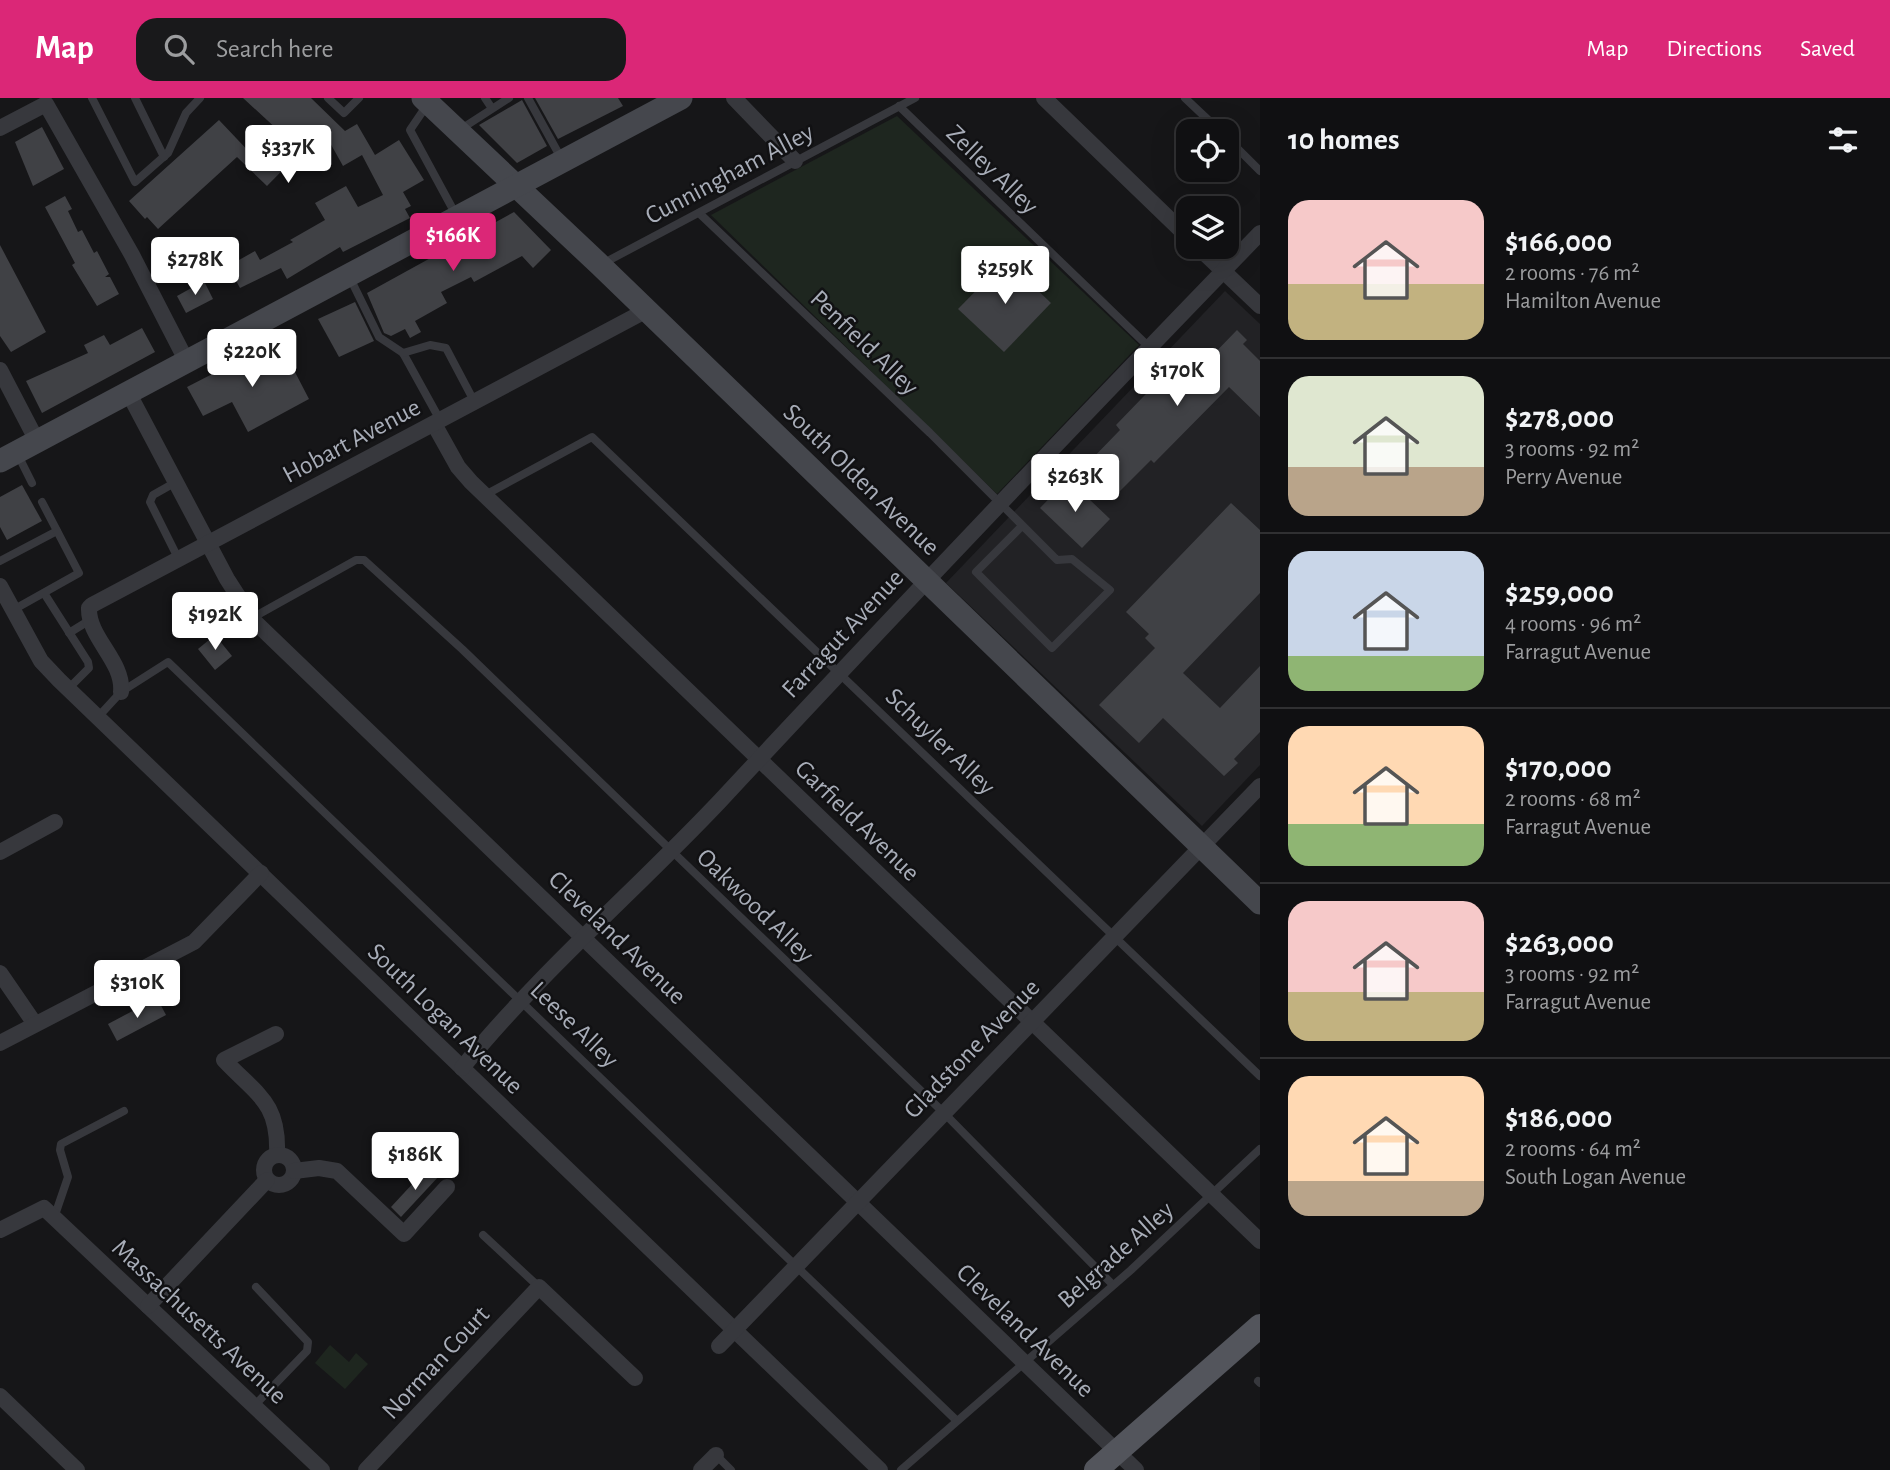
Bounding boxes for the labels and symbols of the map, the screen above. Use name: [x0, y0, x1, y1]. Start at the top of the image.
street label: Cunningham Alley: [641, 119, 818, 229]
street label: Zelley Alley: [941, 120, 1043, 219]
pin: $337K: [239, 126, 337, 185]
pin: $166K: [404, 214, 502, 273]
pin: $278K: [146, 238, 244, 297]
pin: $259K: [956, 246, 1054, 306]
street label: Penfield Alley: [805, 285, 923, 400]
pin: $220K: [203, 330, 301, 389]
pin: $170K: [1128, 348, 1226, 408]
street label: Hobart Avenue: [278, 394, 425, 488]
street label: South Olden Avenue: [778, 399, 944, 561]
pin: $263K: [1026, 454, 1124, 514]
street label: Farragut Avenue: [777, 564, 909, 703]
pin: $192K: [166, 592, 264, 652]
street label: Schuyler Alley: [880, 683, 1000, 800]
street label: Garfield Avenue: [790, 755, 925, 886]
street label: Oakwood Alley: [692, 844, 819, 968]
street label: Cleveland Avenue: [544, 866, 691, 1009]
street label: South Logan Avenue: [363, 938, 528, 1099]
pin: $310K: [88, 960, 186, 1020]
street label: Gladstone Avenue: [899, 974, 1045, 1123]
street label: Leese Alley: [525, 977, 623, 1073]
pin: $186K: [366, 1132, 464, 1192]
street label: Belgrade Alley: [1053, 1196, 1178, 1313]
street label: Massachusetts Avenue: [107, 1234, 292, 1409]
street label: Cleveland Avenue: [952, 1259, 1099, 1402]
street label: Norman Court: [377, 1301, 494, 1424]

